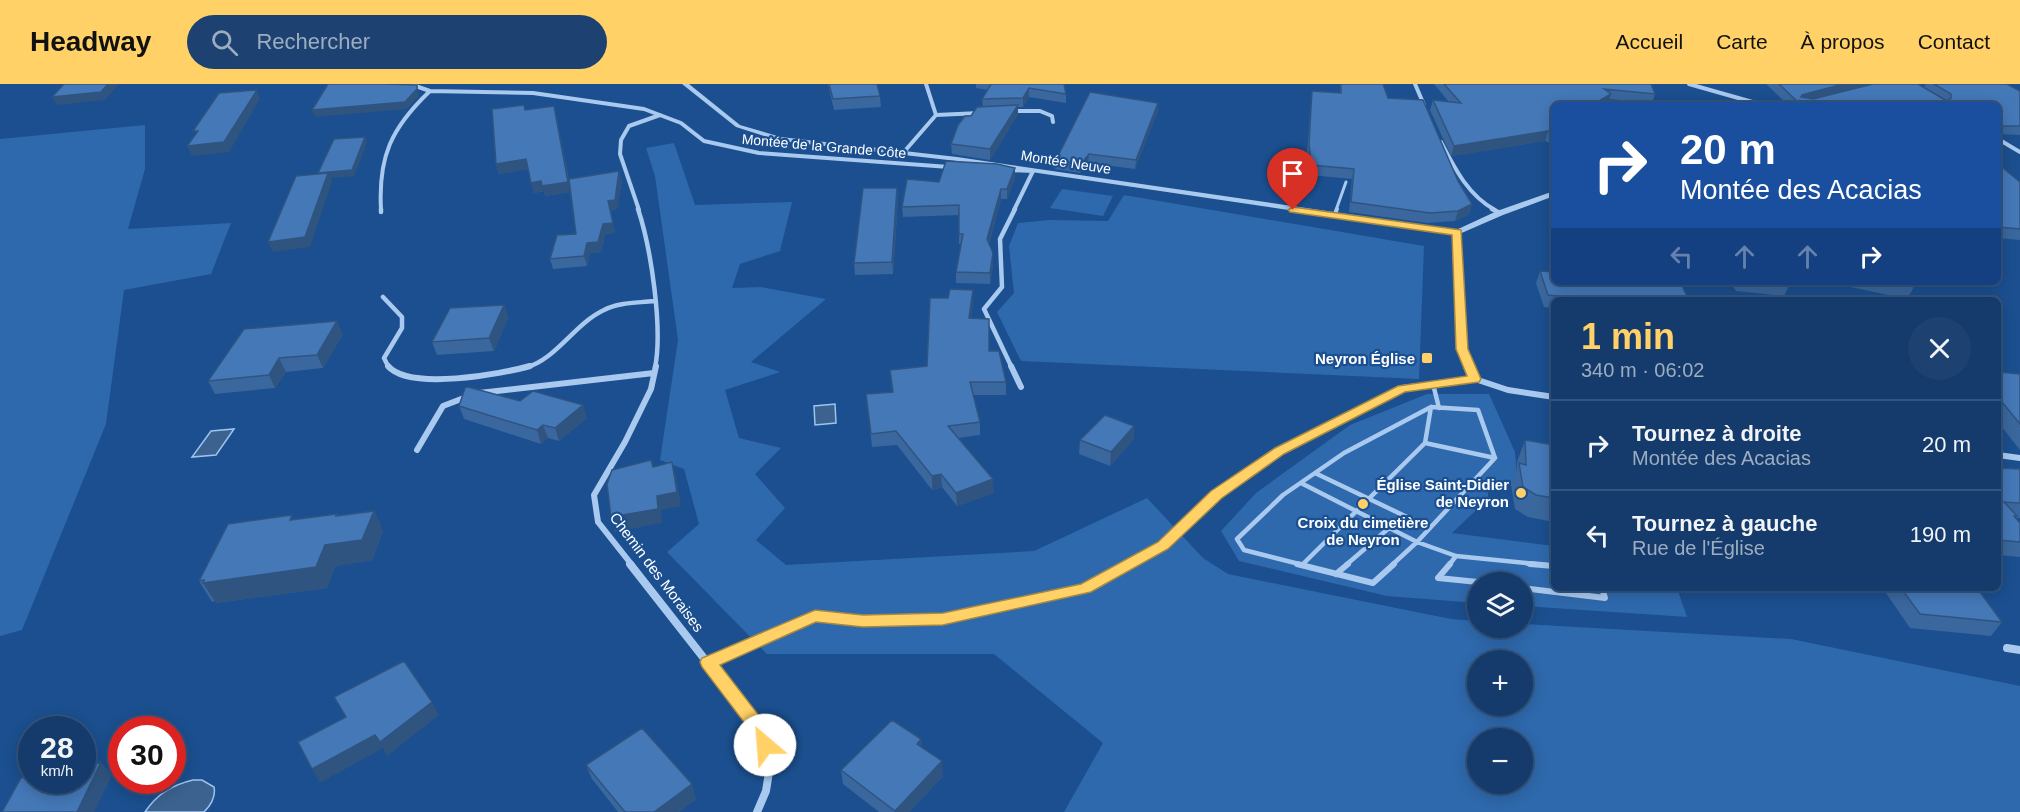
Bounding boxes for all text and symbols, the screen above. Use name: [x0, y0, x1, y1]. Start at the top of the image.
search box: [187, 15, 607, 69]
text: Headway: [30, 26, 151, 57]
icon: search: [208, 26, 241, 59]
text: Rechercher: [256, 29, 370, 54]
text: Accueil: [1616, 30, 1683, 53]
text: Carte: [1716, 30, 1768, 53]
text: À propos: [1801, 30, 1885, 53]
text: Contact: [1918, 30, 1990, 53]
icon: right: [1581, 126, 1659, 204]
text: 20 m: [1680, 126, 1776, 173]
street label: Montée de la Grande Côte: [741, 131, 907, 161]
street label: Montée Neuve: [1020, 147, 1112, 177]
pin: [1267, 148, 1318, 210]
icon: arrive: [1276, 157, 1309, 190]
text: Montée des Acacias: [1680, 175, 1922, 205]
icon: left: [1665, 240, 1698, 273]
icon: ahead: [1728, 240, 1761, 273]
icon: ahead: [1791, 240, 1824, 273]
icon: right: [1854, 240, 1887, 273]
text: 1 min: [1581, 316, 1675, 357]
button: close: [1908, 317, 1971, 380]
place label: Neyron Église: [1315, 350, 1415, 367]
marker: Neyron Église: [1420, 351, 1434, 365]
text: 340 m · 06:02: [1581, 359, 1704, 381]
text: Tournez à droite: [1632, 421, 1802, 446]
icon: right: [1581, 429, 1614, 462]
text: 20 m: [1922, 432, 1971, 457]
text: Montée des Acacias: [1632, 447, 1811, 469]
place label: Église Saint-Didier de Neyron: [1376, 476, 1509, 510]
marker: Église Saint-Didier de Neyron: [1514, 486, 1528, 500]
marker: Croix du cimetière de Neyron: [1356, 497, 1370, 511]
street label: Chemin des Moraises: [607, 509, 707, 635]
text: Tournez à gauche: [1632, 511, 1817, 536]
place label: Croix du cimetière de Neyron: [1298, 514, 1428, 548]
icon: left: [1581, 519, 1614, 552]
text: 190 m: [1910, 522, 1971, 547]
text: Rue de l'Église: [1632, 537, 1765, 559]
map controls: [1467, 572, 1533, 794]
button: layers: [1467, 572, 1533, 638]
button: +: [1467, 650, 1533, 716]
position arrow: [733, 713, 797, 777]
speed limit sign: 30: [108, 716, 186, 794]
button: −: [1467, 728, 1533, 794]
text: 28: [40, 731, 74, 764]
text: km/h: [41, 762, 73, 779]

